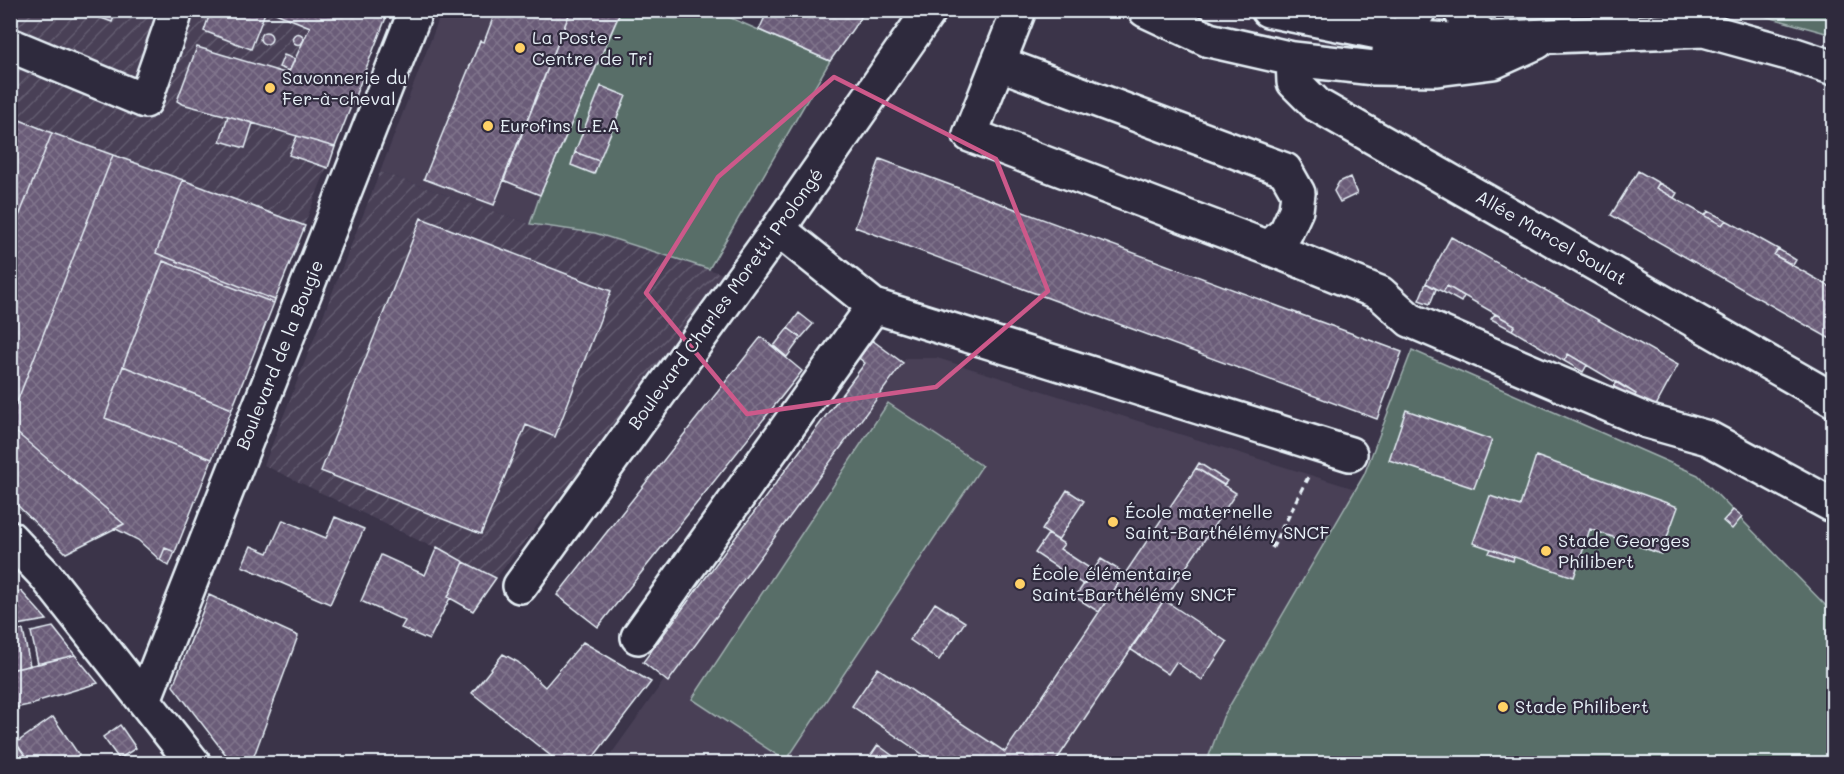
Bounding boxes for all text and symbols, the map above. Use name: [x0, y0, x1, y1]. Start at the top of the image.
place label: La Poste - Centre de Tri: [532, 25, 653, 70]
marker: La Poste - Centre de Tri: [513, 41, 527, 55]
place label: Savonnerie du Fer-à-cheval: [282, 65, 407, 110]
marker: Savonnerie du Fer-à-cheval: [263, 81, 277, 95]
place label: Eurofins L.E.A: [500, 113, 620, 137]
marker: Eurofins L.E.A: [481, 119, 495, 133]
street label: Boulevard Charles Moretti Prolongé: [622, 163, 828, 434]
street label: Allée Marcel Soulat: [1472, 184, 1631, 290]
street label: Boulevard de la Bougie: [230, 256, 328, 453]
place label: École maternelle Saint-Barthélémy SNCF: [1125, 499, 1329, 544]
marker: École maternelle Saint-Barthélémy SNCF: [1106, 515, 1120, 529]
place label: Stade Georges Philibert: [1558, 528, 1690, 573]
marker: Stade Georges Philibert: [1539, 544, 1553, 558]
place label: École élémentaire Saint-Barthélémy SNCF: [1032, 561, 1236, 606]
marker: École élémentaire Saint-Barthélémy SNCF: [1013, 577, 1027, 591]
place label: Stade Philibert: [1515, 694, 1649, 718]
marker: Stade Philibert: [1496, 700, 1510, 714]

